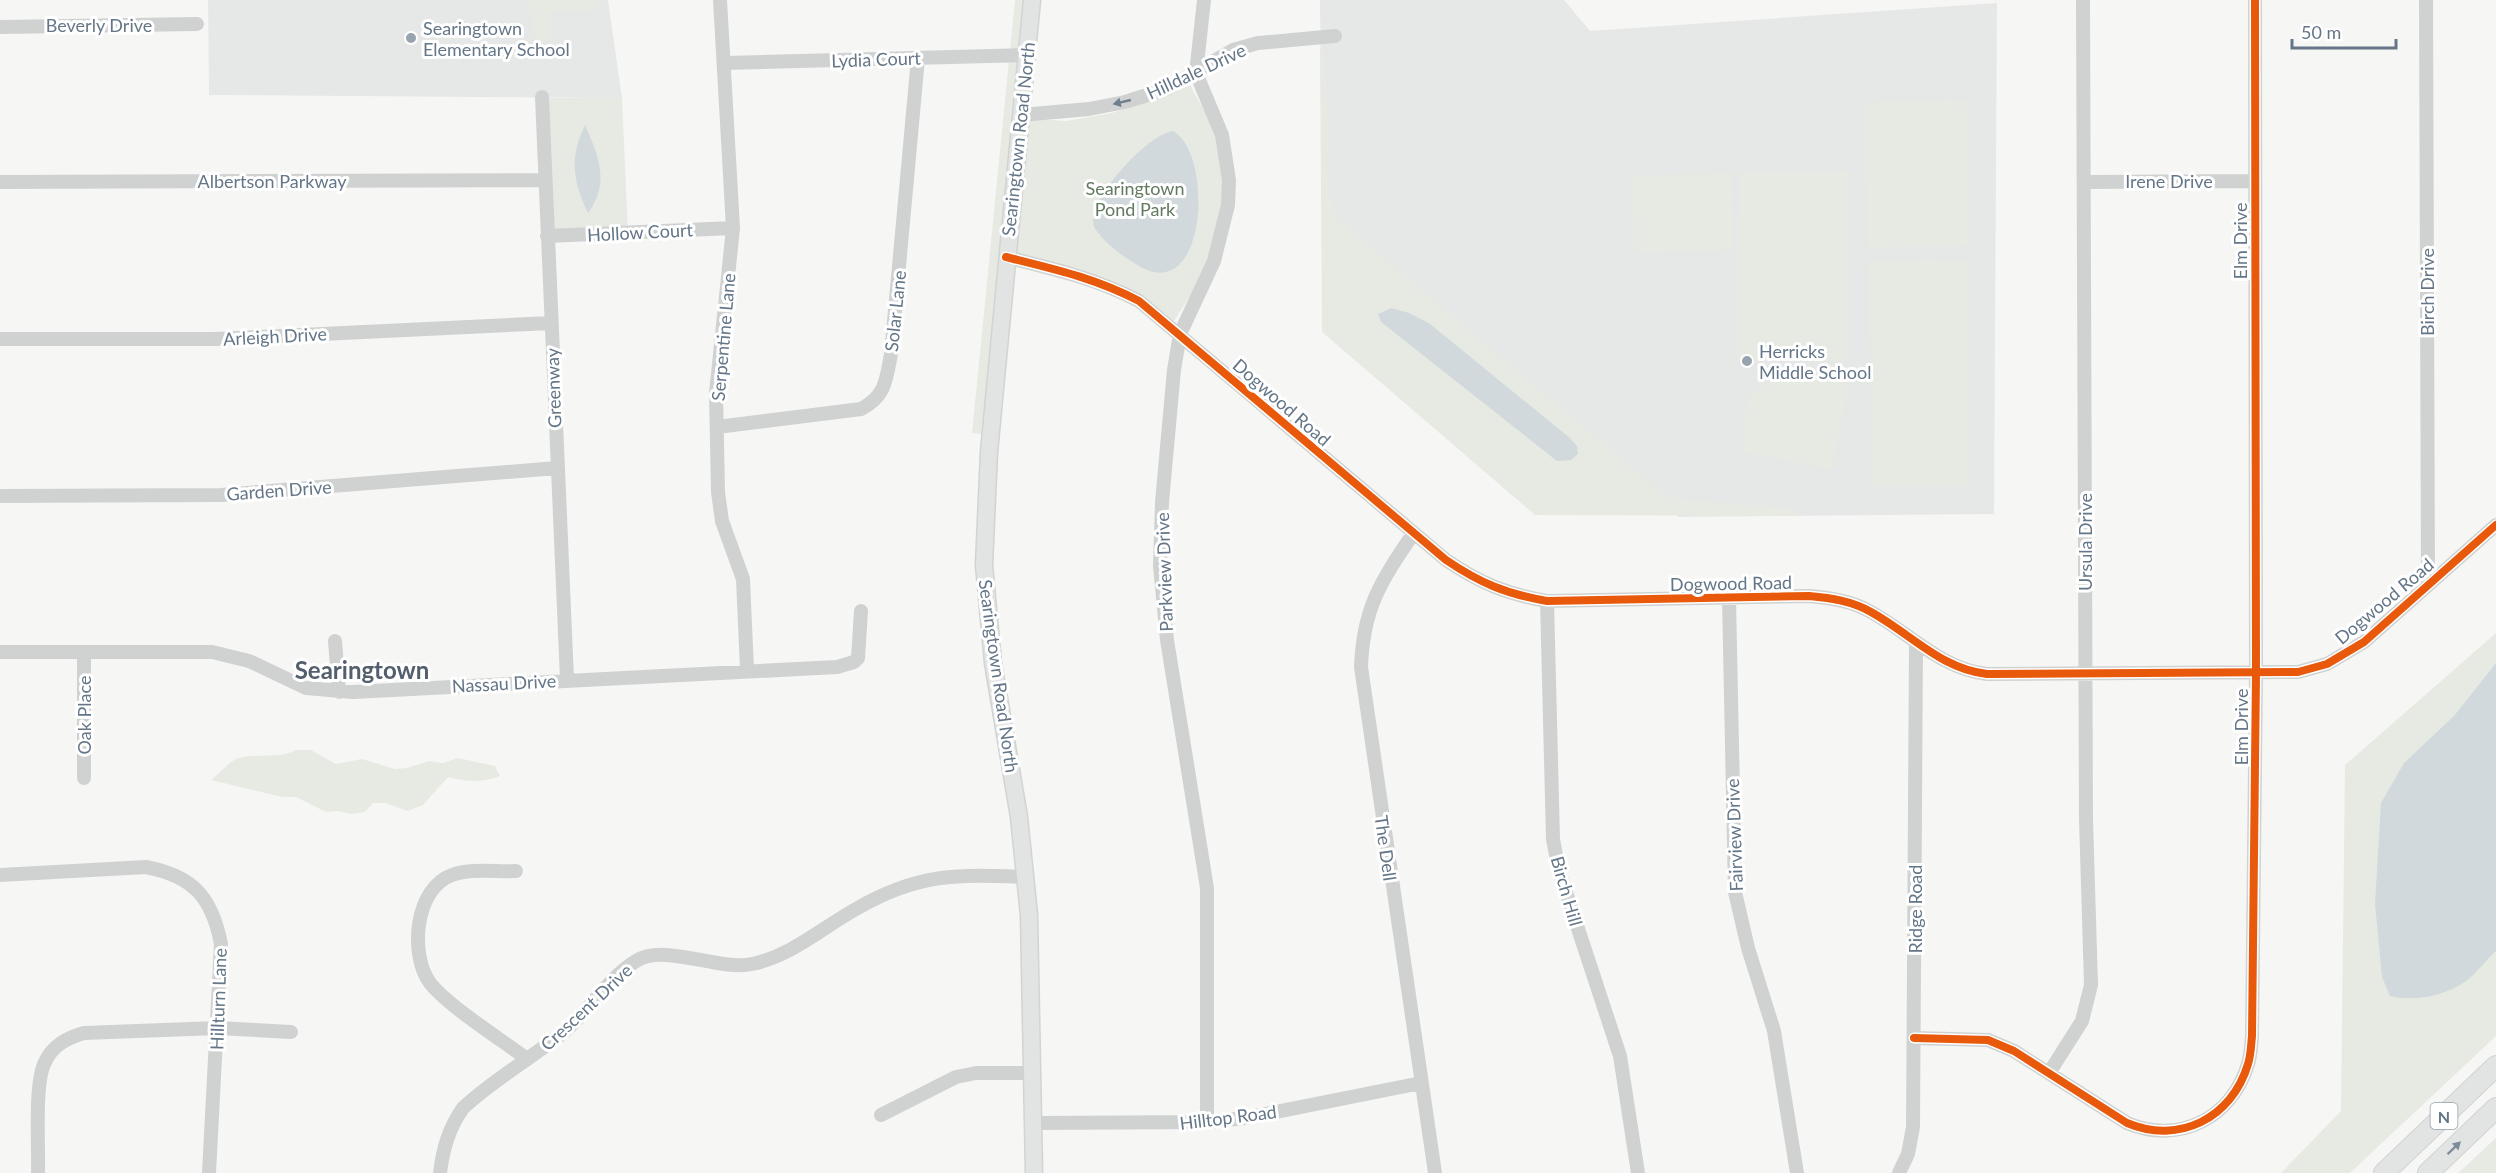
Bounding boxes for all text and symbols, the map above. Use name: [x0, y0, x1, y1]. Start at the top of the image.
scale bar: [2292, 12, 2396, 50]
street label: Beverly Drive: [46, 14, 152, 36]
place label: Searingtown Elementary School: [423, 17, 570, 60]
text: 50 m: [2301, 21, 2341, 43]
marker: Searingtown Elementary School: [404, 31, 418, 45]
street label: Hilldale Drive: [1143, 38, 1249, 104]
street label: Searingtown Road North: [997, 41, 1039, 237]
street label: Lydia Court: [831, 46, 922, 72]
one-way arrow: [1113, 98, 1131, 108]
street label: Albertson Parkway: [198, 170, 347, 192]
street label: Irene Drive: [2125, 170, 2213, 192]
park label: Searingtown Pond Park: [1085, 177, 1185, 220]
street label: Elm Drive: [2229, 203, 2251, 279]
street label: Hollow Court: [587, 218, 694, 246]
street label: Birch Drive: [2416, 248, 2438, 336]
street label: Solar Lane: [880, 269, 910, 353]
street label: Serpentine Lane: [706, 272, 740, 402]
street label: Arleigh Drive: [223, 322, 327, 350]
place label: Herricks Middle School: [1759, 340, 1871, 383]
street label: Greenway: [541, 347, 565, 428]
street label: Dogwood Road: [1229, 354, 1335, 450]
marker: Herricks Middle School: [1740, 354, 1754, 368]
street label: Garden Drive: [226, 475, 332, 505]
street label: Ursula Drive: [2074, 493, 2096, 591]
street label: Parkview Drive: [1151, 512, 1177, 632]
street label: Dogwood Road: [2330, 553, 2438, 649]
street label: Dogwood Road: [1670, 571, 1792, 595]
street label: Searingtown Road North: [975, 578, 1023, 774]
district label: Searingtown: [295, 655, 429, 684]
street label: Nassau Drive: [451, 669, 557, 697]
street label: Oak Place: [73, 676, 95, 754]
street label: Elm Drive: [2230, 689, 2252, 765]
street label: Fairview Drive: [1721, 778, 1747, 892]
street label: The Dell: [1371, 814, 1401, 882]
street label: Birch Hill: [1547, 854, 1587, 928]
street label: Ridge Road: [1904, 865, 1926, 953]
street label: Hillturn Lane: [205, 948, 231, 1050]
street label: Crescent Drive: [536, 959, 636, 1055]
street label: Hilltop Road: [1178, 1100, 1278, 1134]
road number: N: [2430, 1103, 2458, 1129]
one-way arrow: [2447, 1141, 2462, 1155]

